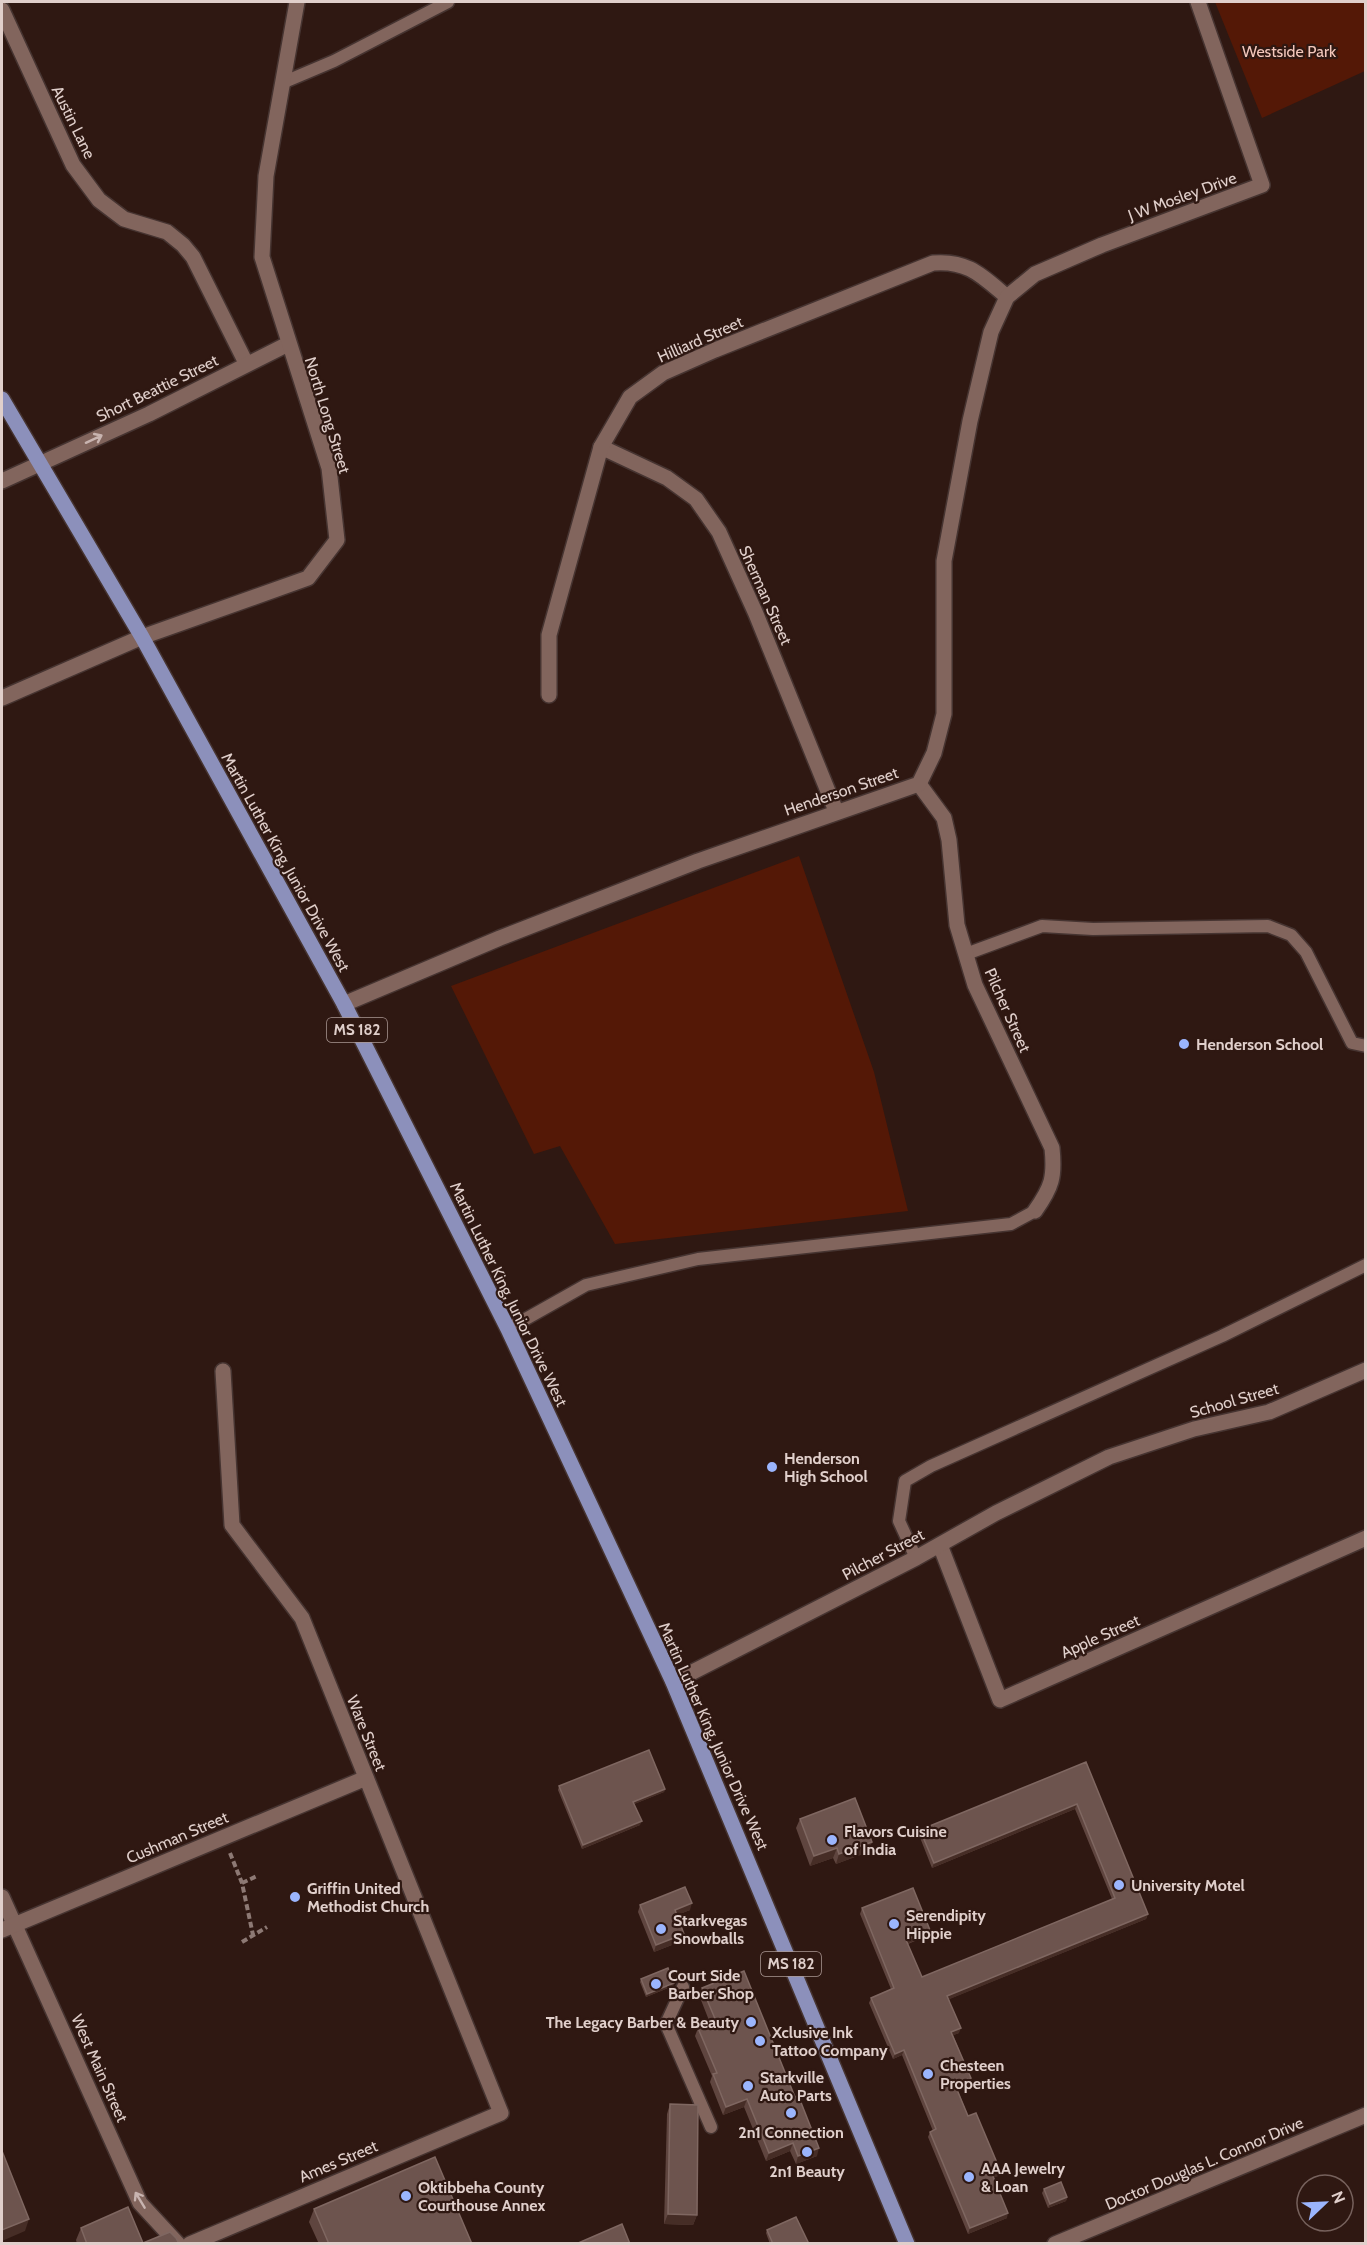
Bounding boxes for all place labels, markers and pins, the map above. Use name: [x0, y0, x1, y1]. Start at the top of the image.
place label: Henderson School: [1196, 1035, 1323, 1054]
marker: Henderson School: [1177, 1037, 1191, 1051]
place label: Henderson High School: [784, 1449, 868, 1486]
marker: Henderson High School: [765, 1460, 779, 1474]
place label: Flavors Cuisine of India: [844, 1822, 947, 1859]
marker: Flavors Cuisine of India: [825, 1833, 839, 1847]
place label: University Motel: [1131, 1876, 1245, 1895]
marker: University Motel: [1112, 1878, 1126, 1892]
place label: Griffin United Methodist Church: [307, 1879, 429, 1916]
marker: Griffin United Methodist Church: [288, 1890, 302, 1904]
place label: Serendipity Hippie: [906, 1906, 986, 1943]
place label: Starkvegas Snowballs: [673, 1911, 748, 1948]
marker: Serendipity Hippie: [887, 1917, 901, 1931]
marker: Starkvegas Snowballs: [654, 1922, 668, 1936]
place label: Court Side Barber Shop: [668, 1966, 754, 2003]
marker: Court Side Barber Shop: [649, 1977, 663, 1991]
place label: The Legacy Barber & Beauty: [546, 2013, 739, 2032]
marker: The Legacy Barber & Beauty: [744, 2015, 758, 2029]
place label: Xclusive Ink Tattoo Company: [771, 2023, 888, 2060]
marker: Xclusive Ink Tattoo Company: [753, 2034, 767, 2048]
place label: Chesteen Properties: [940, 2056, 1011, 2093]
marker: Chesteen Properties: [921, 2067, 935, 2081]
place label: Starkville Auto Parts: [760, 2068, 832, 2105]
marker: Starkville Auto Parts: [741, 2079, 755, 2093]
marker: 2n1 Connection: [784, 2106, 798, 2120]
place label: 2n1 Connection: [738, 2123, 844, 2142]
marker: 2n1 Beauty: [800, 2145, 814, 2159]
place label: AAA Jewelry & Loan: [981, 2159, 1065, 2196]
place label: 2n1 Beauty: [769, 2162, 845, 2181]
marker: AAA Jewelry & Loan: [962, 2170, 976, 2184]
place label: Oktibbeha County Courthouse Annex: [418, 2178, 546, 2215]
marker: Oktibbeha County Courthouse Annex: [399, 2189, 413, 2203]

